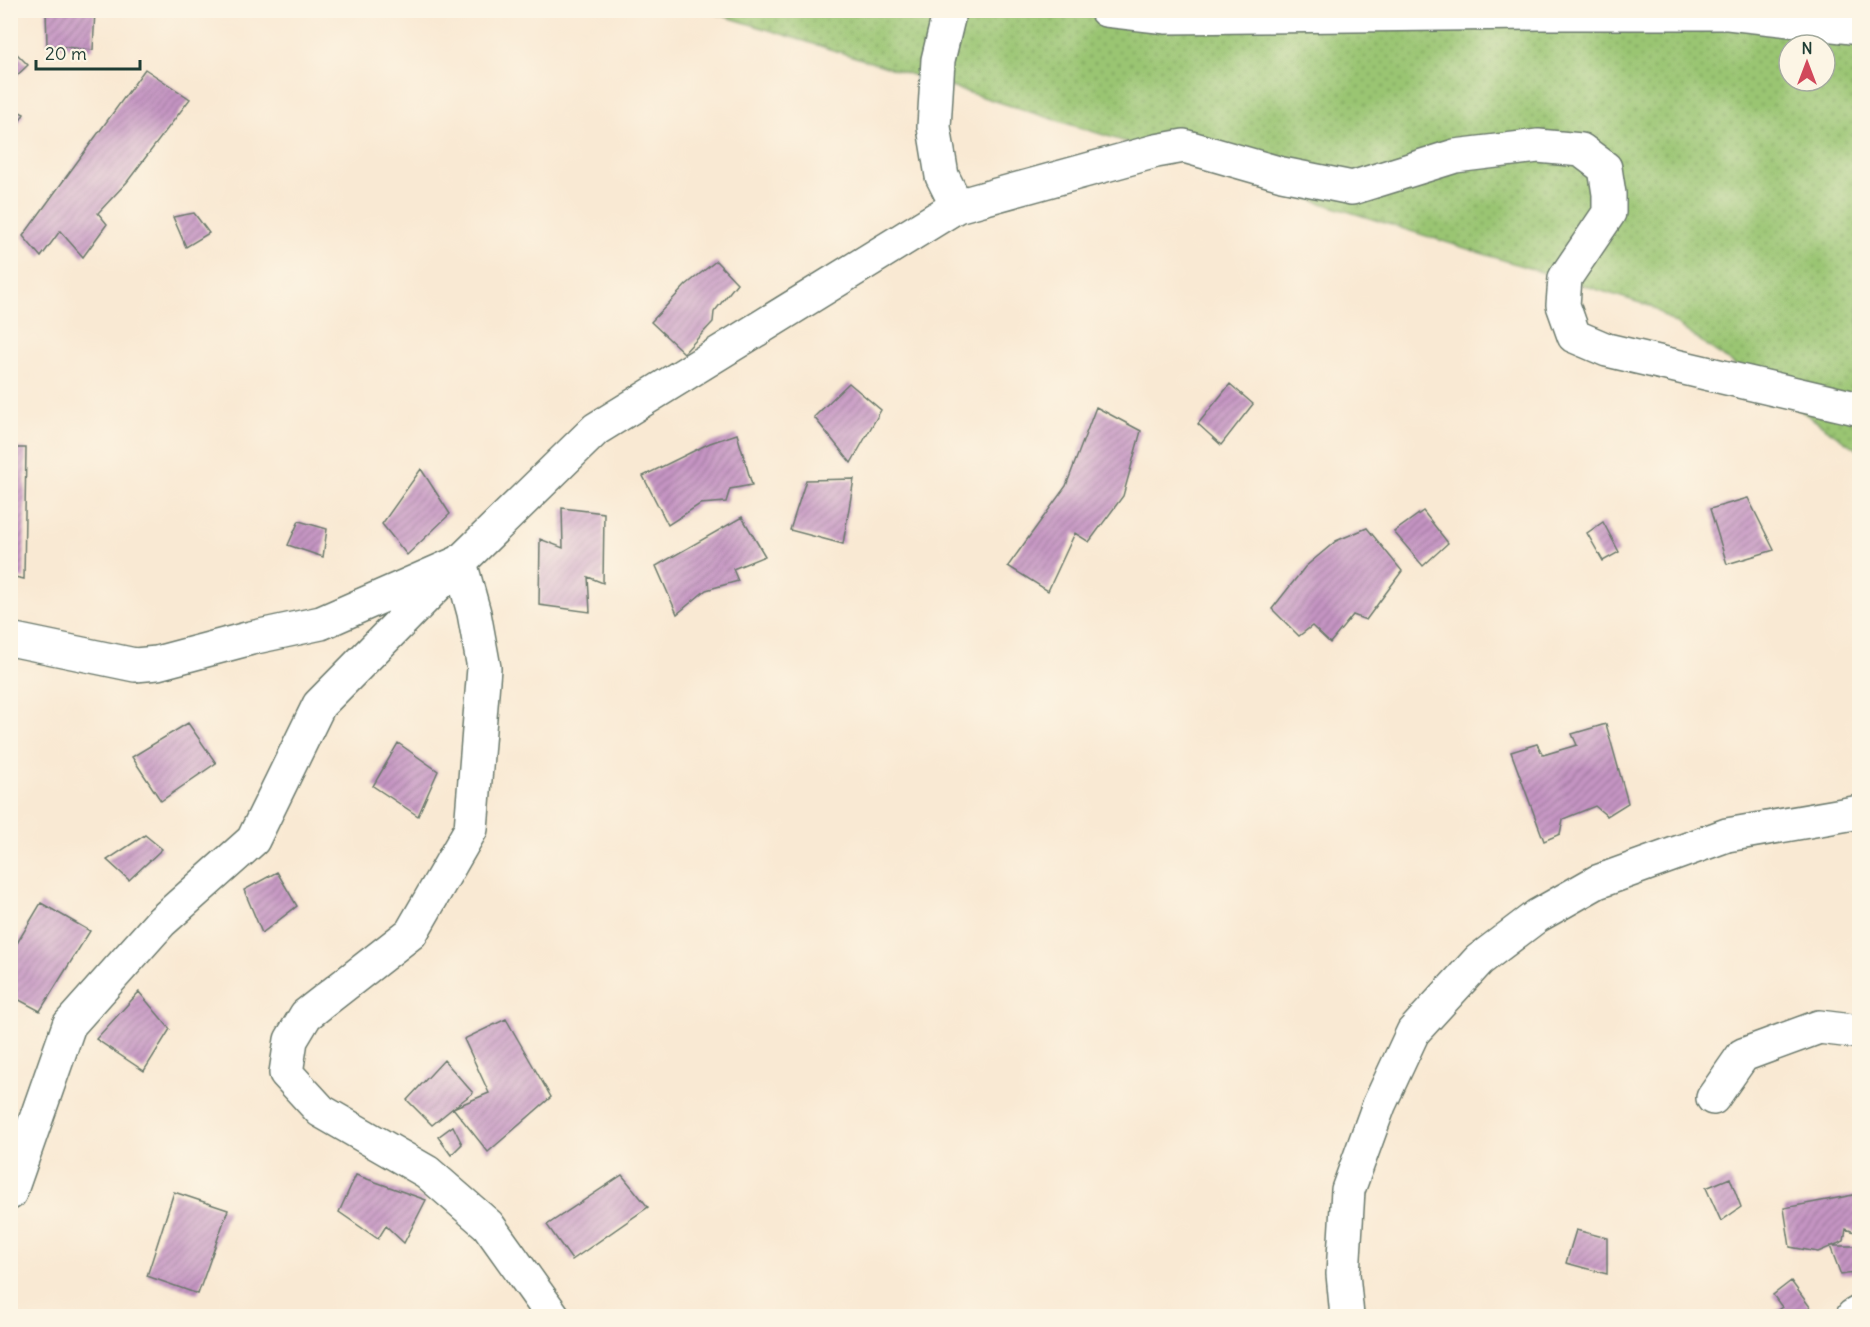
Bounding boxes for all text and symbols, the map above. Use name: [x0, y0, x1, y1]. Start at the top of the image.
scale bar: [36, 33, 140, 71]
north arrow: [1777, 33, 1837, 93]
text: N: [1801, 38, 1813, 58]
text: 20 m: [45, 42, 87, 65]

